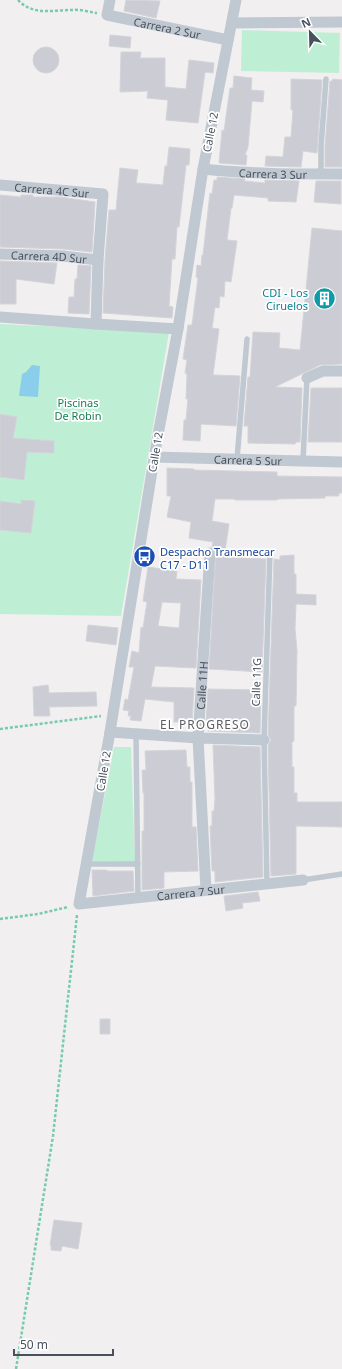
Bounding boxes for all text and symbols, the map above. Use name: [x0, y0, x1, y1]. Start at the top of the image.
north arrow: [290, 12, 330, 52]
street label: Carrera 2 Sur: [133, 13, 203, 42]
text: N: [299, 14, 313, 31]
street label: Calle 12: [199, 111, 221, 153]
street label: Carrera 3 Sur: [238, 164, 308, 181]
street label: Carrera 4C Sur: [14, 179, 90, 200]
street label: Carrera 4D Sur: [11, 247, 88, 266]
place label: CDI - Los Ciruelos: [262, 285, 308, 313]
building icon: CDI - Los Ciruelos: [311, 285, 337, 311]
park label: Piscinas De Robin: [55, 395, 102, 423]
street label: Calle 12: [144, 431, 166, 473]
street label: Carrera 5 Sur: [214, 451, 283, 468]
bus stop icon: Despacho Transmecar C17 - D11: [132, 544, 158, 570]
place label: Despacho Transmecar C17 - D11: [160, 544, 275, 572]
street label: Calle 11G: [248, 658, 264, 706]
street label: Calle 11H: [192, 661, 210, 710]
district label: EL PROGRESO: [160, 716, 250, 733]
street label: Calle 12: [92, 750, 114, 792]
street label: Carrera 7 Sur: [156, 881, 226, 903]
scale bar: [14, 1331, 113, 1357]
text: 50 m: [20, 1336, 48, 1353]

